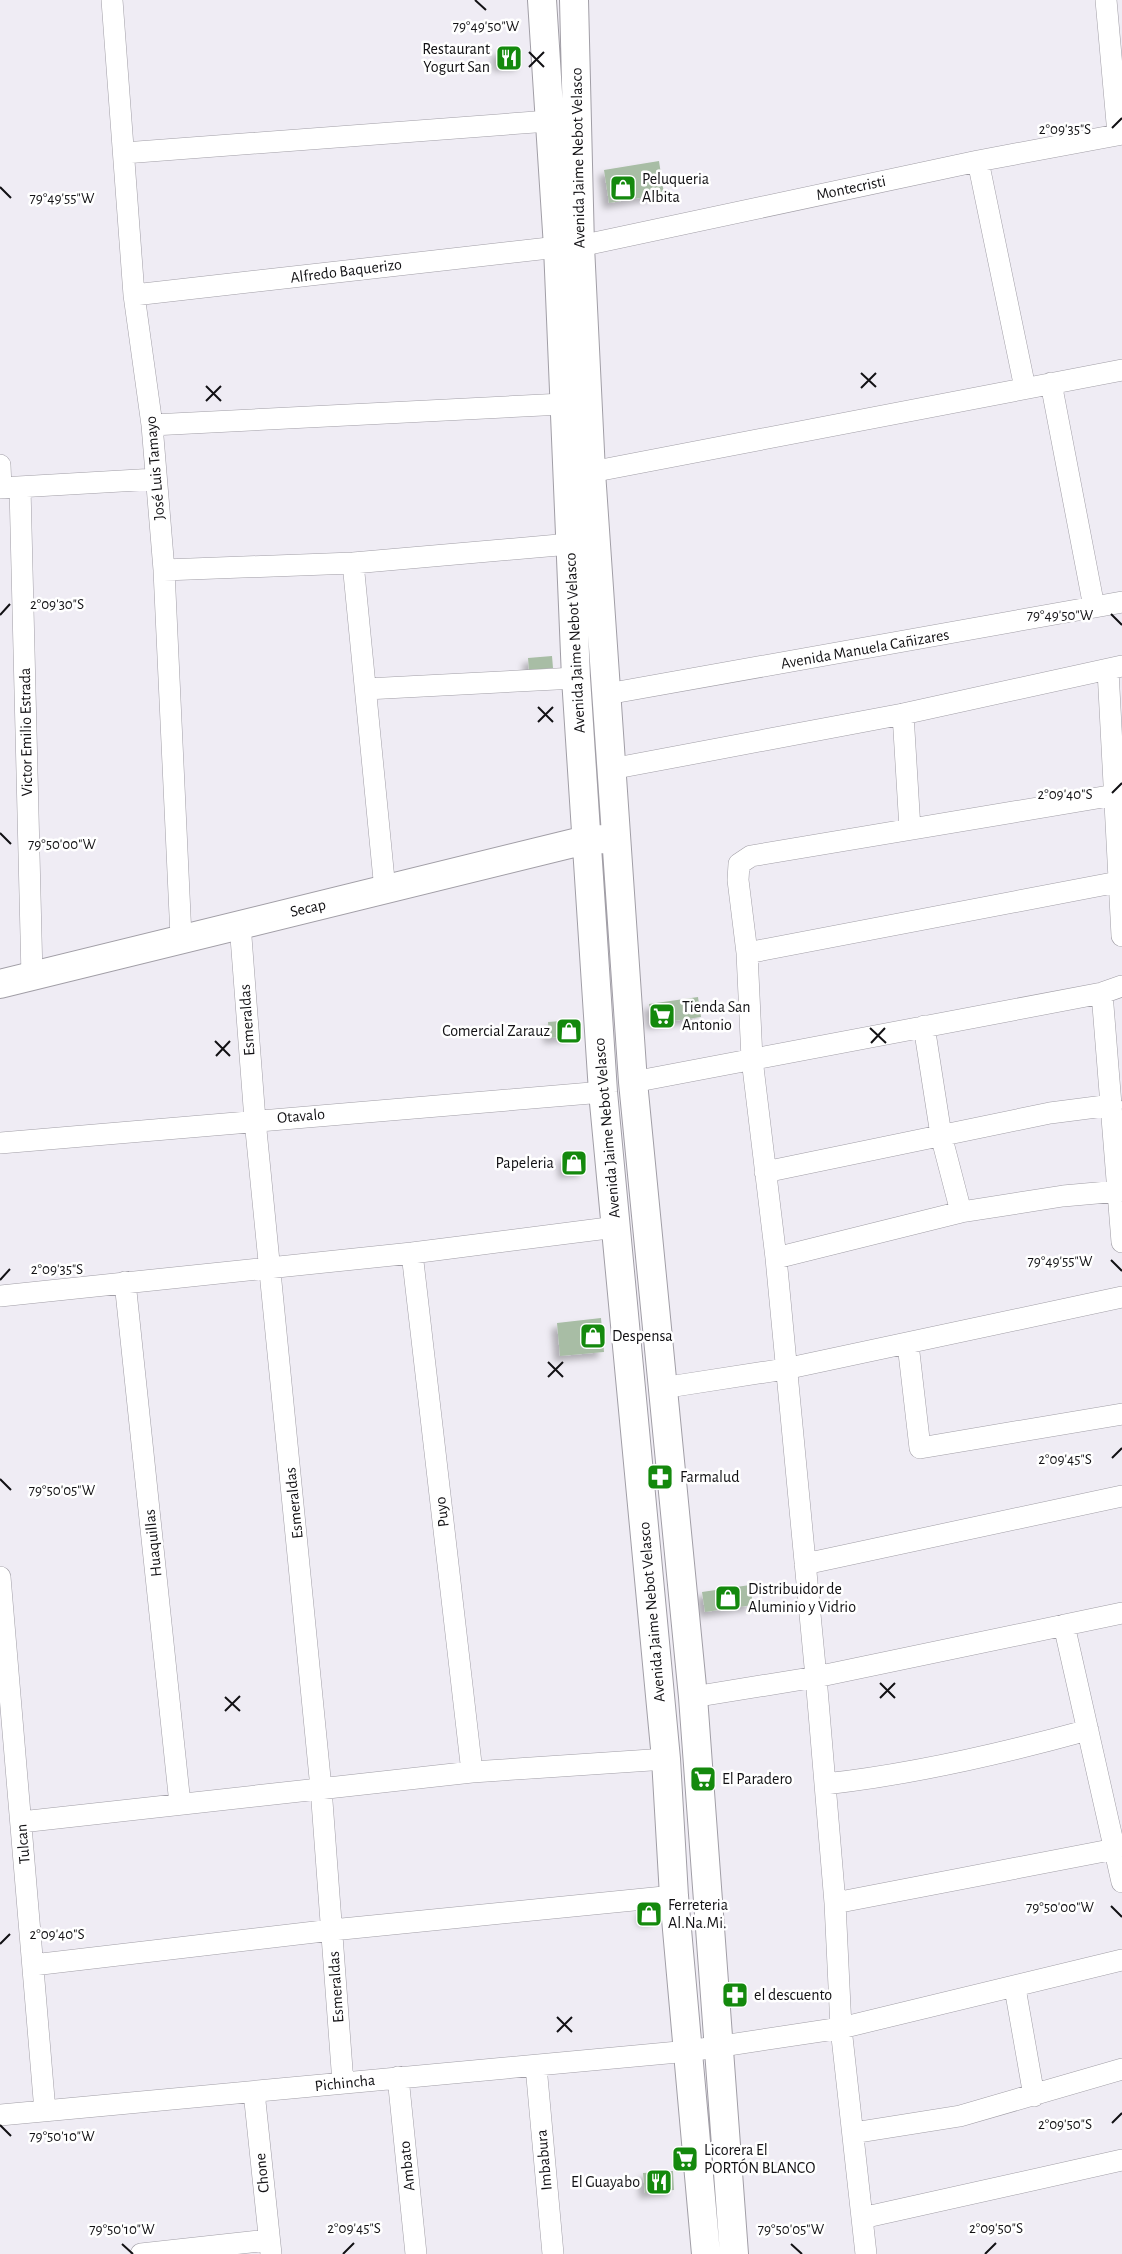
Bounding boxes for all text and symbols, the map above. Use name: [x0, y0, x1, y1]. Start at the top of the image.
text: 79°49'50"W: [453, 19, 520, 34]
place label: Restaurant Yogurt San: [422, 41, 490, 75]
restaurant icon: Restaurant Yogurt San: [494, 43, 524, 73]
street label: Avenida Jaime Nebot Velasco: [568, 67, 588, 249]
text: 2°09'35"S: [1039, 122, 1091, 137]
place label: Peluqueria Albita: [642, 171, 709, 205]
shop icon: Peluqueria Albita: [608, 173, 638, 203]
street label: Montecristi: [815, 173, 887, 203]
text: 79°49'55"W: [30, 191, 95, 206]
street label: Alfredo Baquerizo: [289, 256, 403, 286]
street label: José Luis Tamayo: [142, 415, 169, 521]
street label: Avenida Jaime Nebot Velasco: [562, 552, 588, 734]
text: 2°09'30"S: [30, 597, 84, 612]
text: 79°49'50"W: [1027, 608, 1094, 623]
street label: Avenida Manuela Cañizares: [780, 626, 951, 672]
street label: Victor Emilio Estrada: [17, 667, 35, 797]
text: 2°09'40"S: [1037, 787, 1093, 802]
text: 79°50'00"W: [28, 837, 97, 852]
street label: Secap: [289, 896, 327, 920]
street label: Esmeraldas: [237, 984, 257, 1056]
place label: Tienda San Antonio: [682, 999, 750, 1033]
supermarket icon: Tienda San Antonio: [647, 1001, 677, 1031]
shop icon: Comercial Zarauz: [554, 1016, 584, 1046]
place label: Comercial Zarauz: [442, 1023, 550, 1039]
street label: Avenida Jaime Nebot Velasco: [591, 1037, 623, 1219]
street label: Otavalo: [276, 1106, 326, 1126]
shop icon: Papeleria: [559, 1148, 589, 1178]
place label: Papeleria: [495, 1155, 554, 1171]
text: 79°49'55"W: [1028, 1254, 1093, 1269]
text: 2°09'35"S: [31, 1262, 83, 1277]
shop icon: Despensa: [578, 1321, 608, 1351]
place label: Despensa: [612, 1328, 673, 1344]
text: 2°09'45"S: [1038, 1452, 1092, 1467]
pharmacy icon: Farmalud: [645, 1462, 675, 1492]
street label: Esmeraldas: [282, 1466, 306, 1540]
place label: Farmalud: [680, 1469, 739, 1485]
text: 79°50'05"W: [29, 1483, 96, 1498]
street label: Puyo: [432, 1496, 453, 1528]
street label: Huaquillas: [141, 1508, 164, 1578]
street label: Avenida Jaime Nebot Velasco: [636, 1521, 668, 1703]
place label: Distribuidor de Aluminio y Vidrio: [748, 1581, 856, 1616]
shop icon: Distribuidor de Aluminio y Vidrio: [713, 1583, 743, 1613]
supermarket icon: El Paradero: [688, 1764, 718, 1794]
place label: El Paradero: [722, 1771, 793, 1787]
street label: Tulcan: [13, 1823, 33, 1865]
place label: Ferreteria Al.Na.Mi.: [668, 1897, 728, 1931]
shop icon: Ferreteria Al.Na.Mi.: [634, 1899, 664, 1929]
text: 79°50'00"W: [1026, 1900, 1095, 1915]
text: 2°09'40"S: [29, 1927, 85, 1942]
street label: Esmeraldas: [326, 1951, 346, 2023]
pharmacy icon: el descuento: [720, 1980, 750, 2010]
place label: el descuento: [754, 1987, 832, 2003]
street label: Pichincha: [314, 2072, 376, 2094]
text: 2°09'50"S: [1038, 2117, 1092, 2132]
text: 79°50'10"W: [29, 2129, 95, 2144]
street label: Imbabura: [533, 2129, 555, 2191]
street label: Ambato: [396, 2140, 418, 2192]
place label: Licorera El PORTÓN BLANCO: [704, 2142, 815, 2176]
supermarket icon: Licorera El PORTÓN BLANCO: [670, 2144, 700, 2174]
street label: Chone: [252, 2152, 272, 2194]
restaurant icon: El Guayabo: [644, 2167, 674, 2197]
place label: El Guayabo: [571, 2174, 640, 2191]
text: 2°09'45"S: [327, 2221, 381, 2236]
text: 2°09'50"S: [969, 2221, 1023, 2236]
text: 79°50'10"W: [89, 2222, 155, 2237]
text: 79°50'05"W: [758, 2222, 825, 2237]

